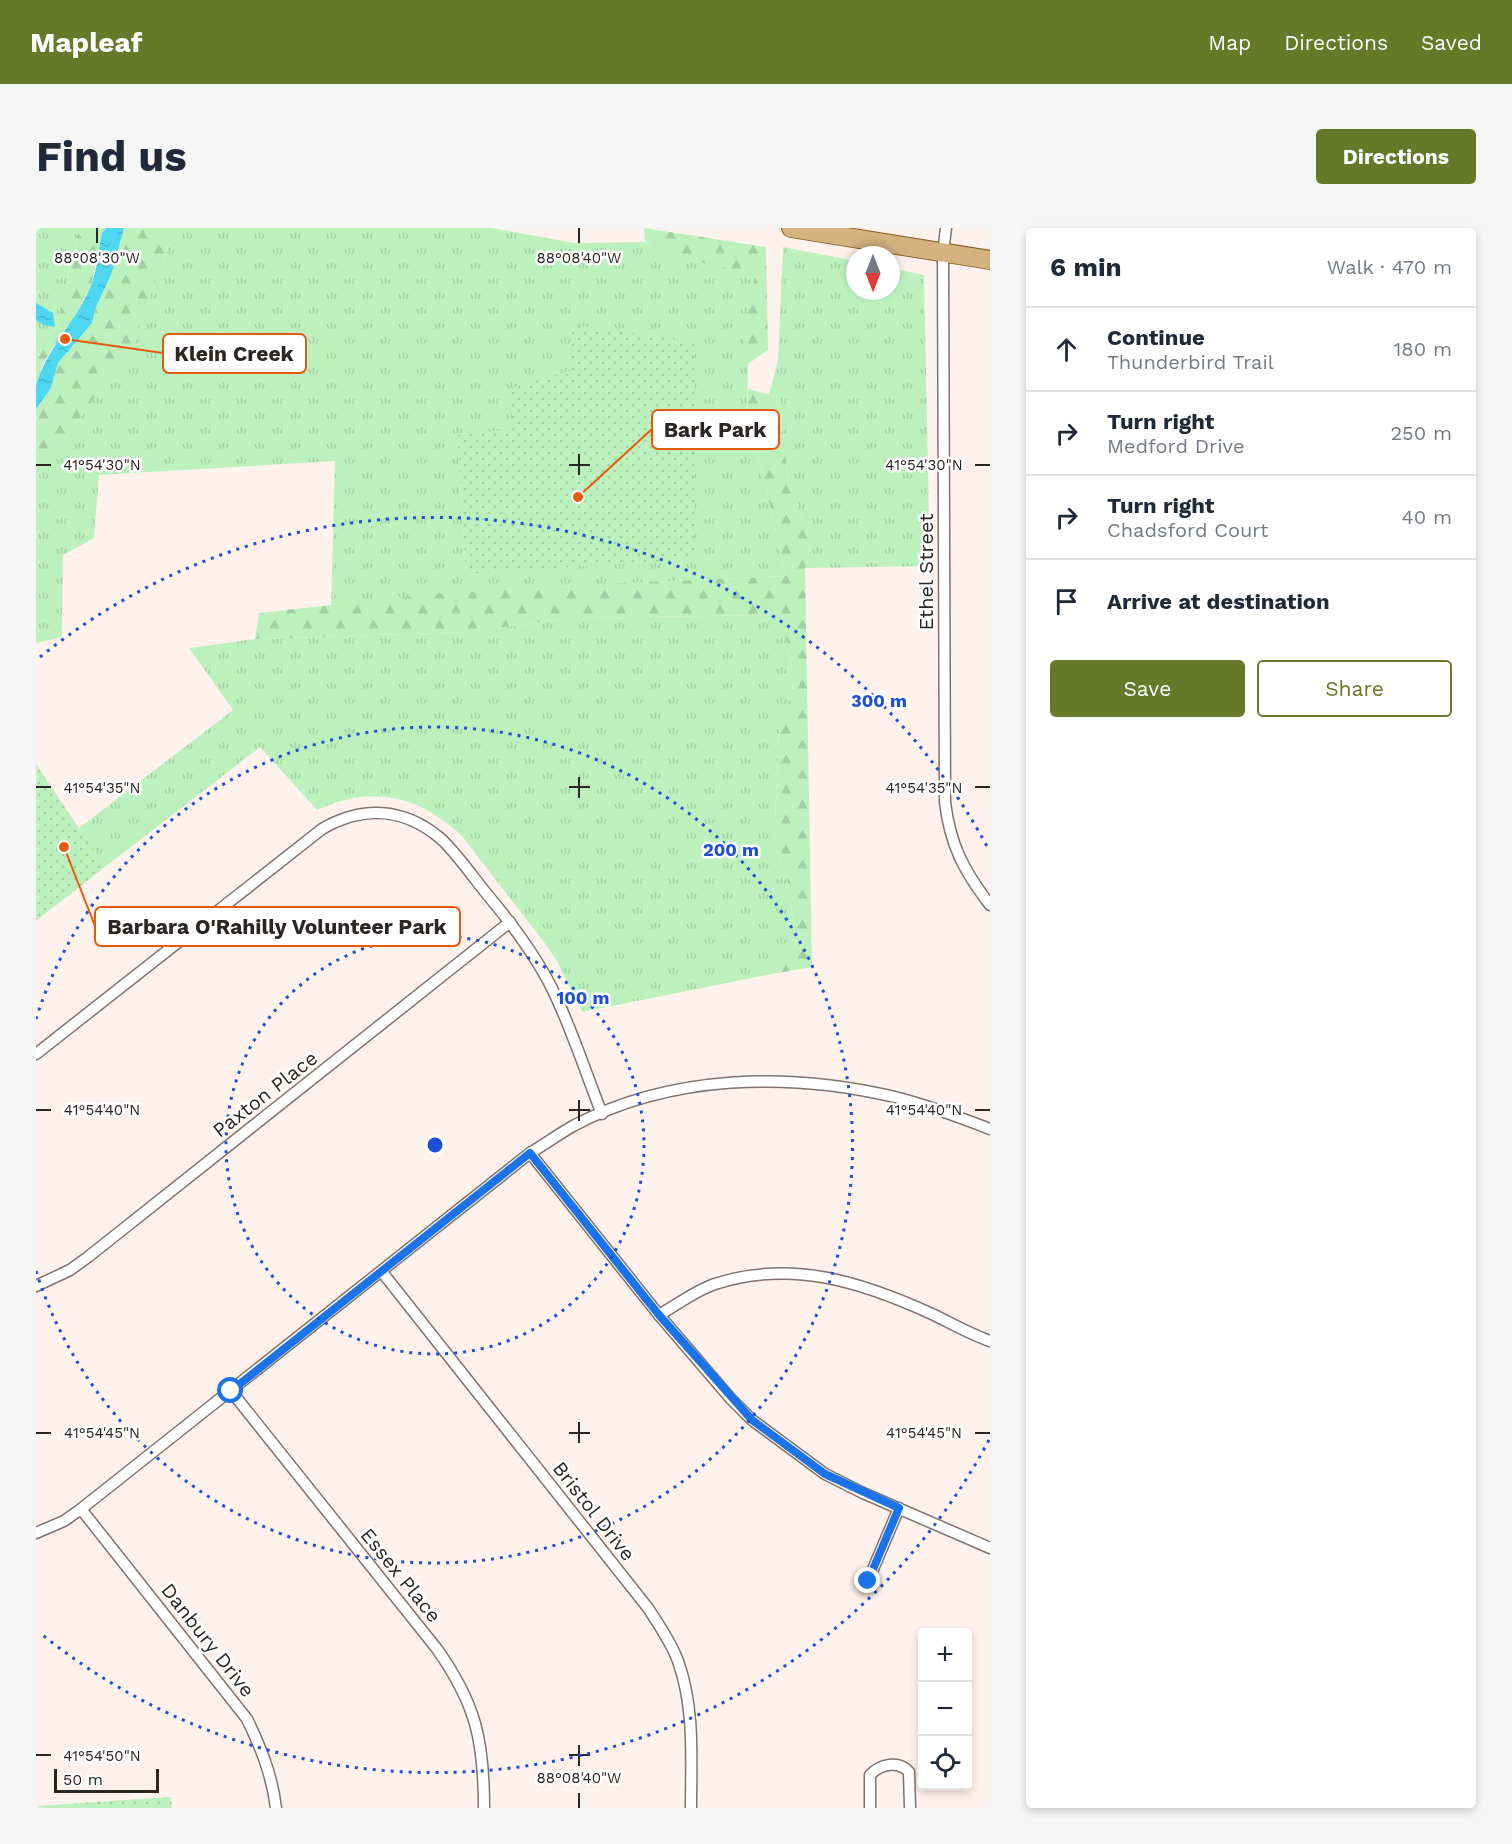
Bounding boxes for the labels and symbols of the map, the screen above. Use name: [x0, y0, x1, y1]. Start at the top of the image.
north arrow: [846, 246, 900, 300]
text: 88°08'30"W: [54, 249, 140, 267]
text: 88°08'40"W: [536, 249, 622, 267]
callout: Klein Creek: [163, 334, 306, 373]
text: Klein Creek: [174, 341, 295, 366]
callout: Bark Park: [652, 410, 779, 449]
text: Bark Park: [664, 417, 767, 442]
text: 41°54'30"N: [63, 456, 141, 474]
text: 41°54'30"N: [885, 456, 963, 474]
street label: Ethel Street: [914, 513, 938, 631]
text: 300 m: [851, 690, 907, 711]
text: 41°54'35"N: [64, 779, 140, 797]
text: 41°54'35"N: [886, 779, 962, 797]
text: 200 m: [703, 839, 759, 860]
callout: Barbara O'Rahilly Volunteer Park: [95, 907, 460, 946]
text: Barbara O'Rahilly Volunteer Park: [107, 914, 448, 939]
text: 100 m: [556, 987, 610, 1008]
street label: Paxton Place: [208, 1046, 322, 1142]
text: 41°54'40"N: [64, 1101, 140, 1119]
text: 41°54'40"N: [886, 1101, 962, 1119]
centre of rings: [425, 1135, 445, 1155]
route start: [217, 1377, 243, 1403]
text: 41°54'45"N: [64, 1424, 140, 1442]
text: 41°54'45"N: [886, 1424, 962, 1442]
street label: Bristol Drive: [548, 1457, 640, 1565]
street label: Essex Place: [356, 1523, 446, 1627]
route end: [854, 1567, 880, 1593]
street label: Danbury Drive: [156, 1578, 260, 1702]
text: 41°54'50"N: [63, 1747, 141, 1765]
scale bar: [54, 1766, 159, 1794]
text: 88°08'40"W: [536, 1769, 622, 1787]

